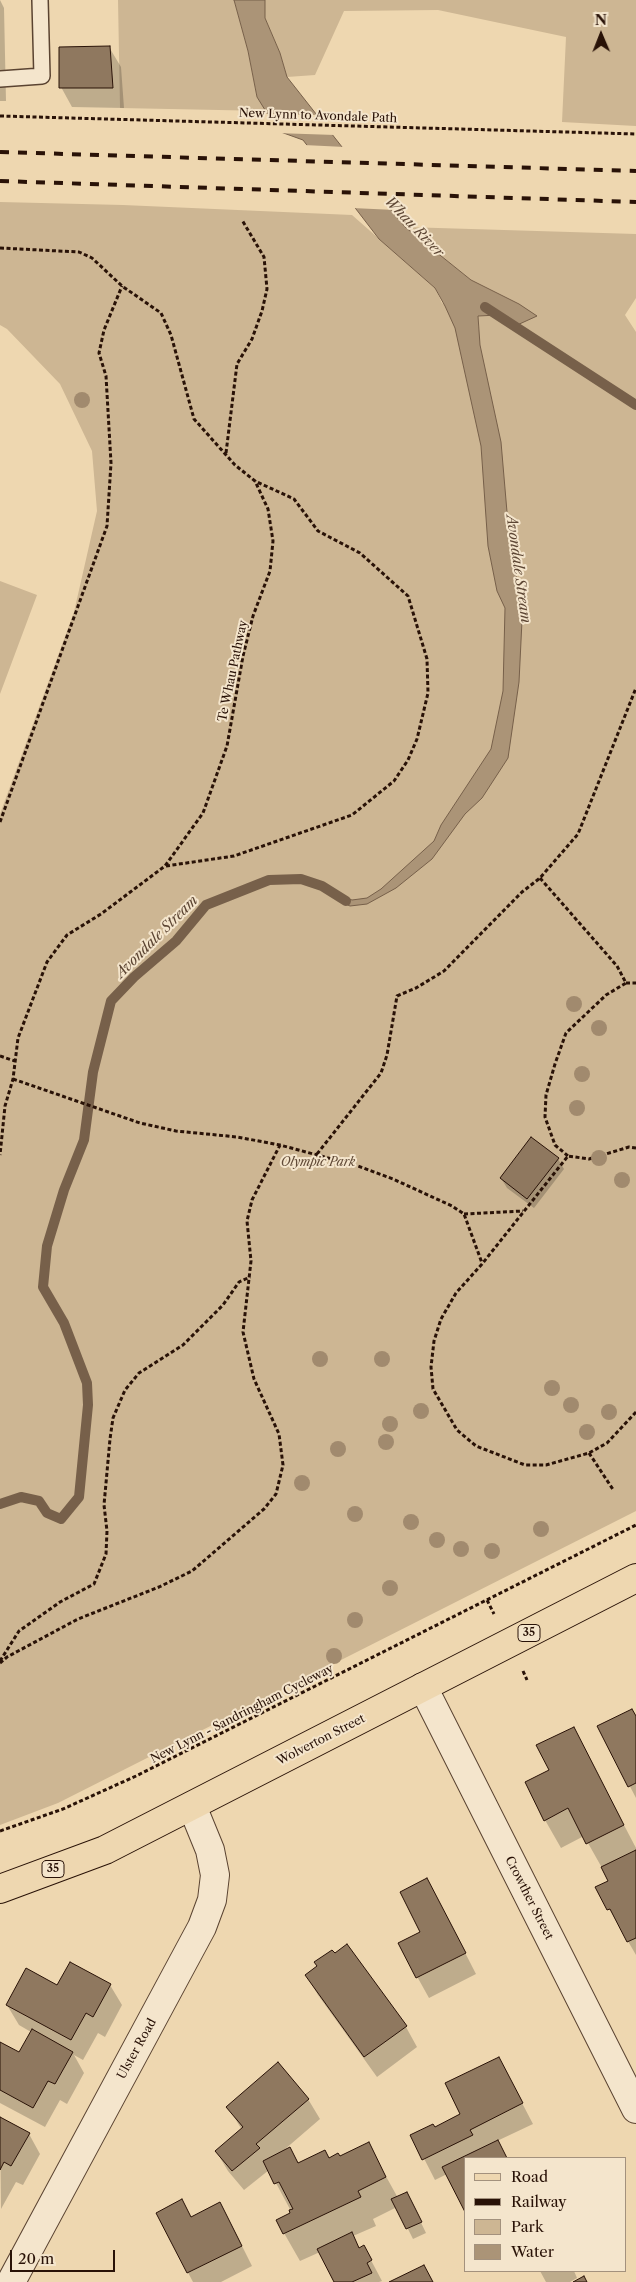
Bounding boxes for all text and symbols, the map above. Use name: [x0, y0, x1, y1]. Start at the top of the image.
north arrow: [576, 10, 626, 60]
text: N: [594, 11, 607, 29]
street label: New Lynn to Avondale Path: [239, 106, 397, 126]
water label: Whau River: [381, 193, 447, 261]
water label: Avondale Stream: [502, 514, 534, 624]
street label: Te Whau Pathway: [215, 619, 251, 723]
water label: Avondale Stream: [112, 892, 202, 982]
park label: Olympic Park: [281, 1156, 355, 1170]
road number: 35: [518, 1625, 540, 1642]
street label: New Lynn - Sandringham Cycleway: [148, 1661, 336, 1767]
street label: Wolverton Street: [274, 1712, 368, 1768]
street label: Crowther Street: [502, 1854, 556, 1942]
road number: 35: [42, 1860, 64, 1878]
street label: Ulster Road: [114, 2016, 160, 2082]
legend: [464, 2157, 626, 2272]
text: Road: [511, 2167, 548, 2186]
text: Railway: [511, 2192, 567, 2211]
text: Park: [511, 2217, 544, 2236]
scale bar: [12, 2240, 118, 2272]
text: Water: [511, 2242, 554, 2261]
text: 20 m: [18, 2249, 54, 2268]

